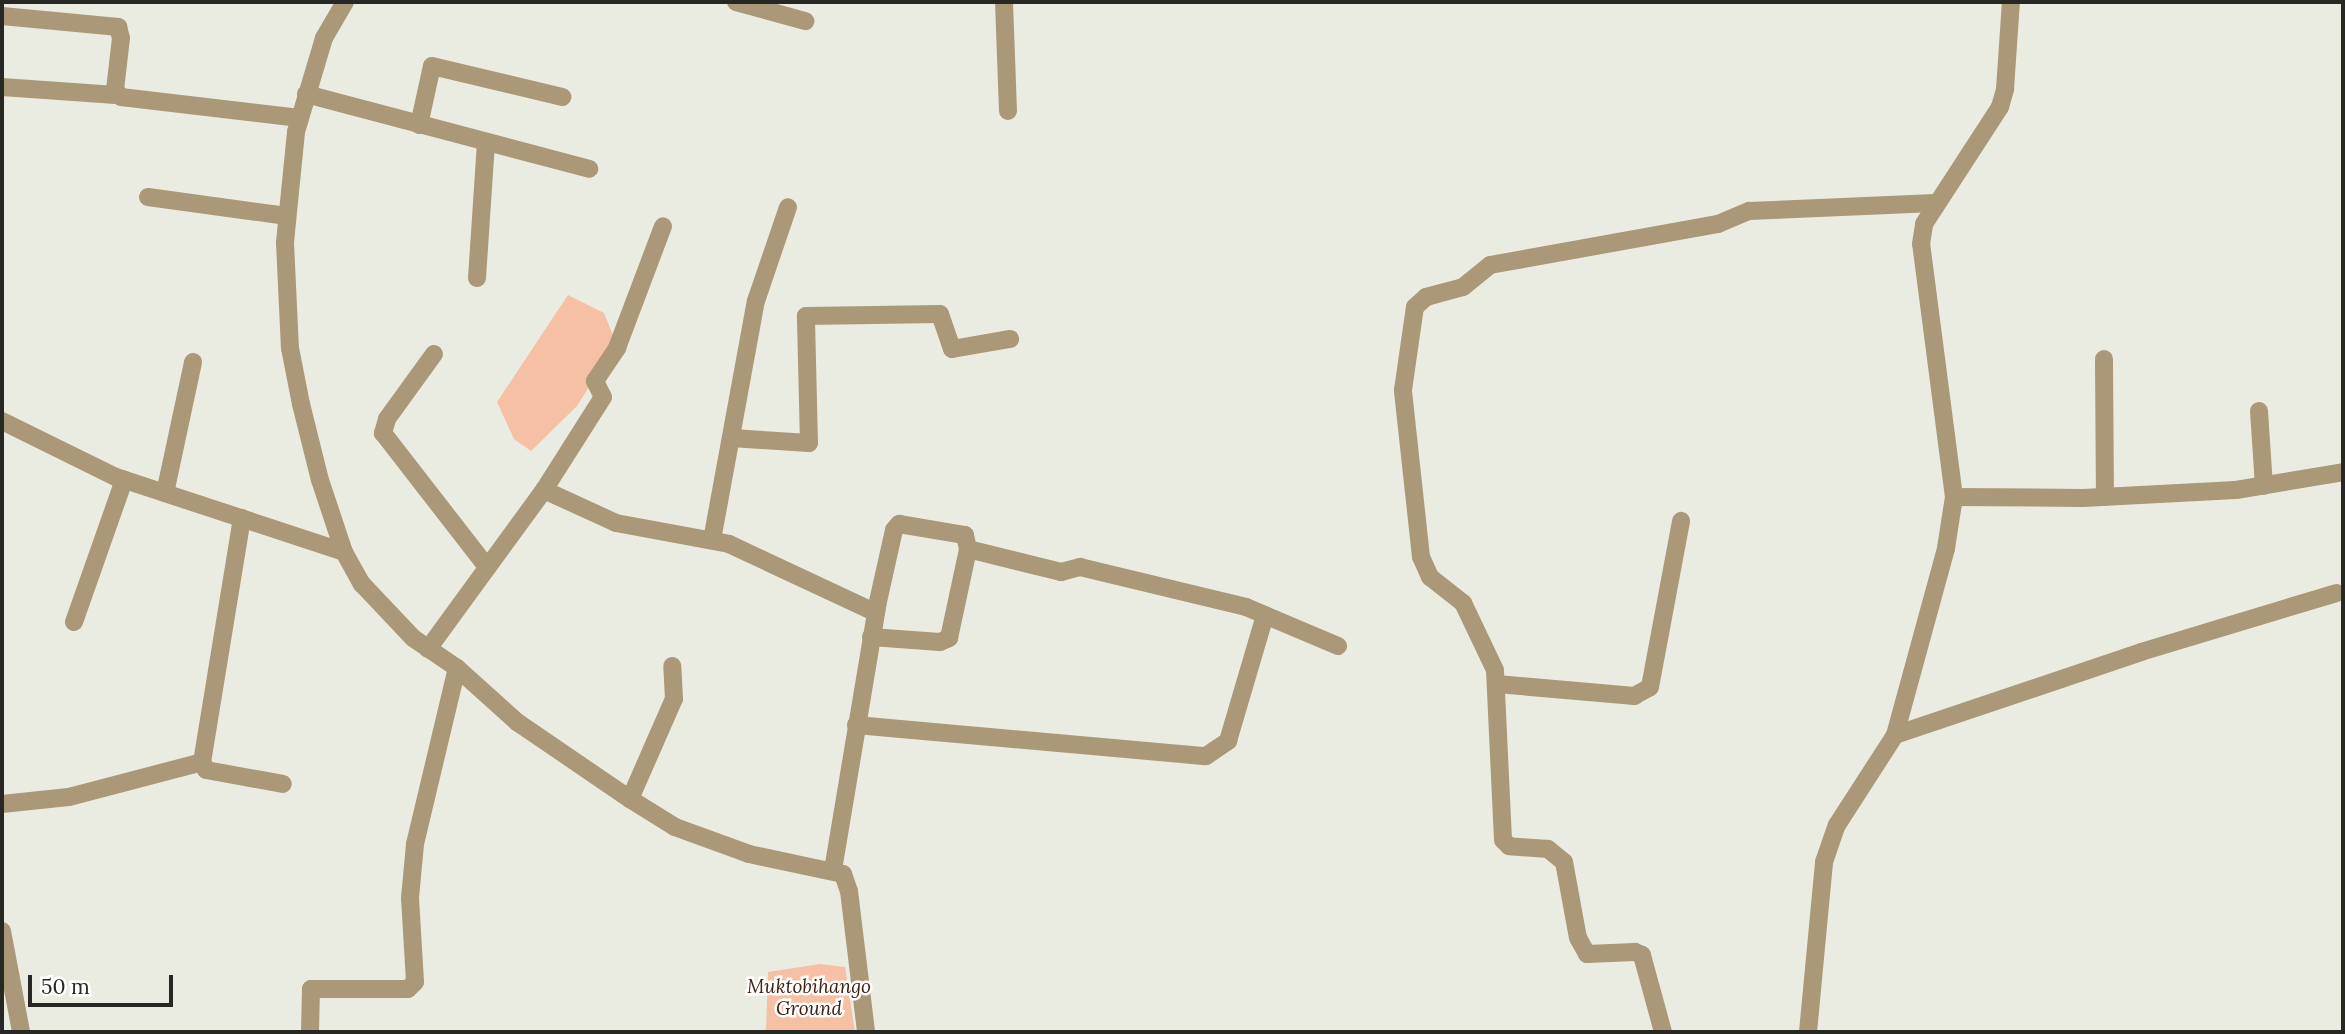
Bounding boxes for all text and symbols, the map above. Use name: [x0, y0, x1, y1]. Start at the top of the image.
scale bar: [32, 960, 177, 1004]
text: 50 m: [41, 973, 90, 1000]
park label: Muktobihango Ground: [747, 976, 871, 1020]

